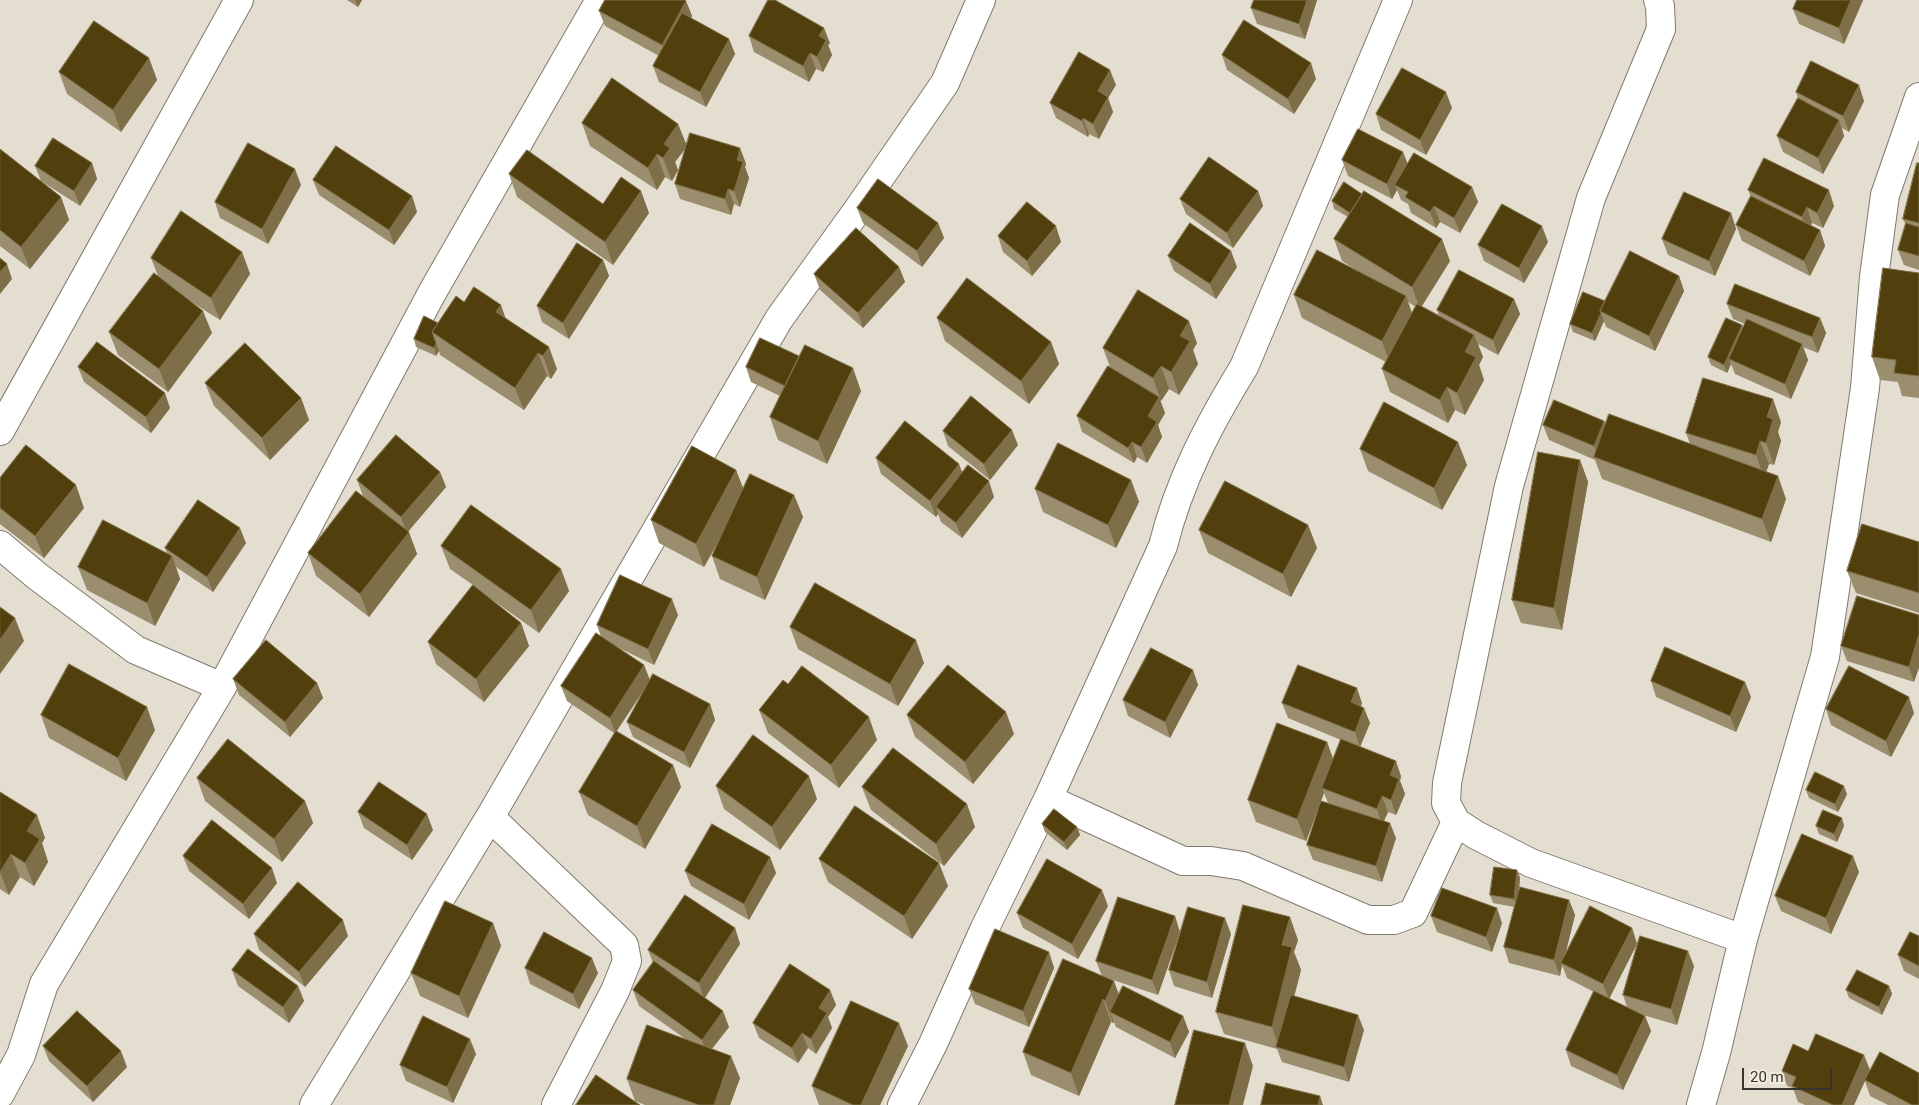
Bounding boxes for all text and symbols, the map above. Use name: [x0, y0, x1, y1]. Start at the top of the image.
scale bar: [1744, 1058, 1834, 1090]
text: 20 m: [1750, 1068, 1784, 1086]

